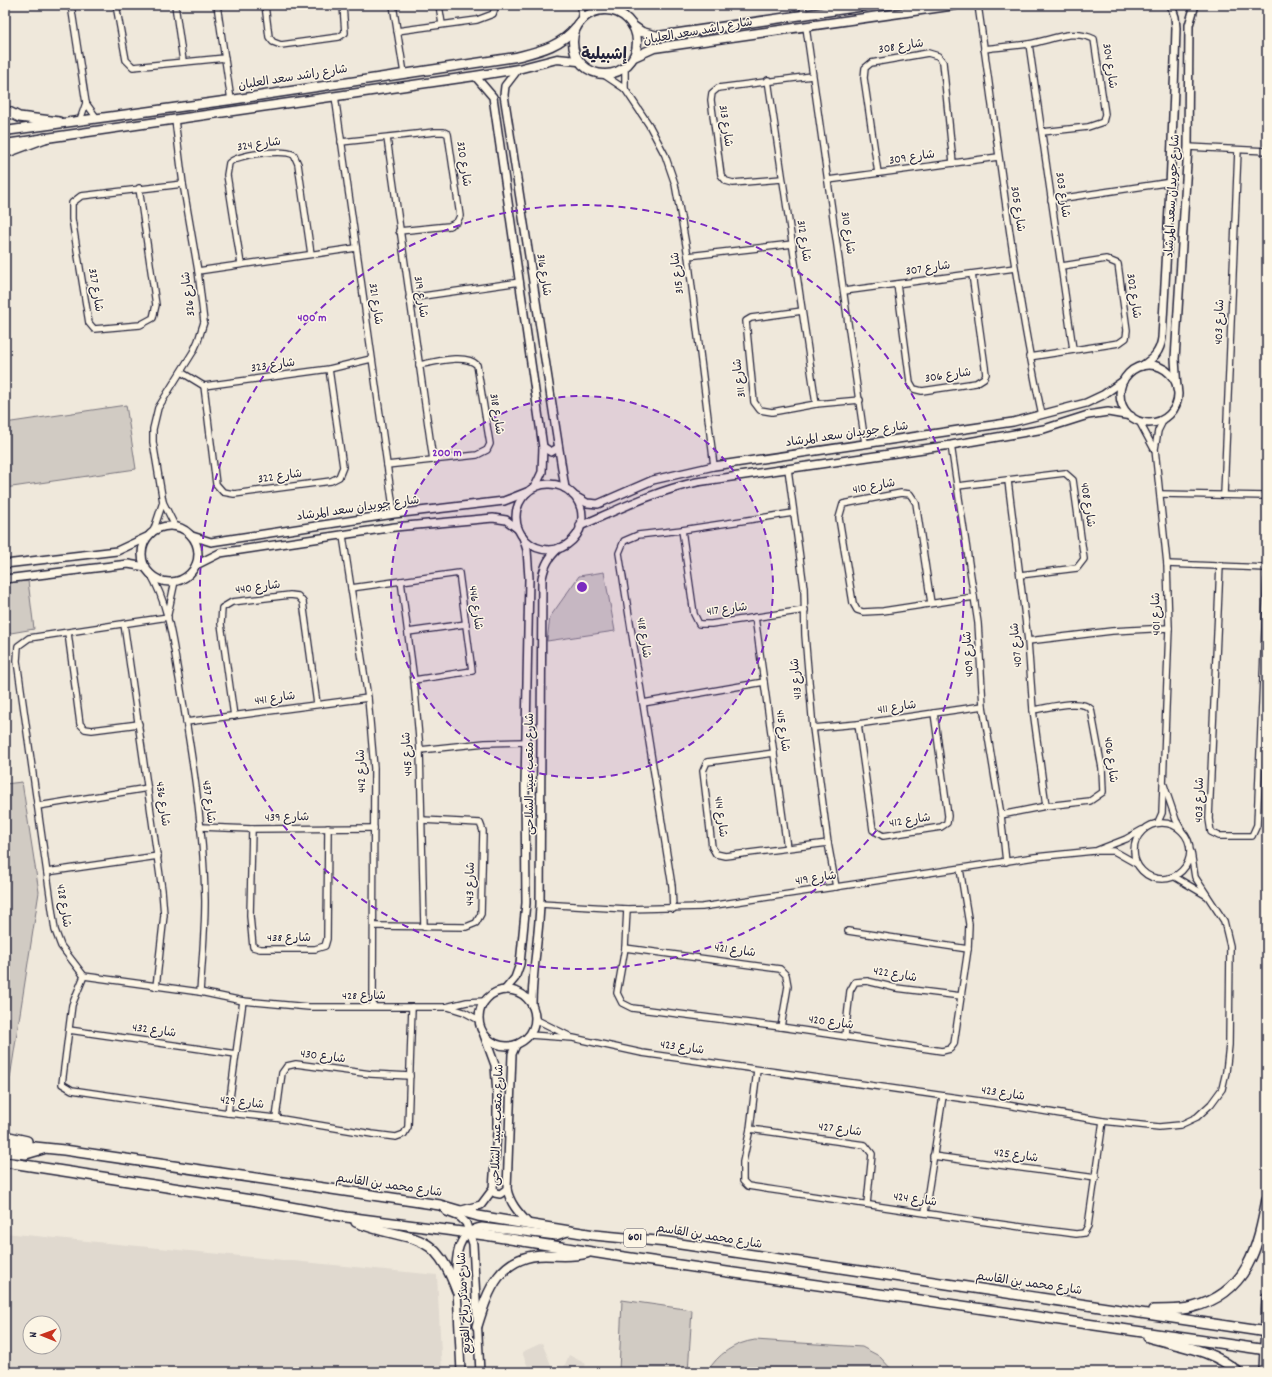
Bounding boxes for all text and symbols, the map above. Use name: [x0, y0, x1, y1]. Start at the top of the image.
street label: شارع راشد سعد العلبان: [642, 14, 754, 50]
street label: شارع 308: [877, 35, 925, 59]
street label: شارع 304: [1097, 42, 1121, 90]
district label: إشبيلية: [581, 44, 627, 67]
street label: شارع راشد سعد العلبان: [237, 61, 349, 95]
street label: شارع 313: [714, 104, 736, 148]
street label: شارع 324: [236, 134, 282, 156]
street label: شارع جويدان سعد المرشاد: [1161, 134, 1185, 258]
street label: شارع 320: [451, 140, 475, 188]
street label: شارع 309: [888, 146, 936, 170]
street label: شارع 303: [1050, 171, 1074, 219]
street label: شارع 305: [1005, 185, 1029, 233]
street label: شارع 310: [836, 210, 858, 256]
street label: شارع 312: [792, 219, 814, 263]
street label: شارع 315: [667, 251, 689, 295]
street label: شارع 316: [531, 253, 555, 297]
street label: شارع 307: [904, 257, 952, 281]
street label: شارع 327: [83, 267, 107, 313]
street label: شارع 326: [178, 271, 200, 317]
street label: شارع 302: [1121, 272, 1145, 320]
street label: شارع 319: [409, 275, 431, 319]
street label: شارع 321: [364, 282, 386, 326]
street label: شارع 403: [1211, 299, 1229, 345]
text: 400 m: [297, 310, 327, 327]
street label: شارع 323: [250, 354, 296, 378]
street label: شارع 311: [729, 357, 751, 399]
street label: شارع 306: [924, 364, 972, 388]
street label: شارع 318: [484, 392, 508, 436]
street label: شارع جويدان سعد المرشاد: [784, 418, 910, 452]
text: 200 m: [432, 445, 462, 462]
street label: شارع 322: [257, 465, 303, 489]
street label: شارع 410: [851, 475, 897, 499]
street label: شارع 408: [1075, 481, 1099, 529]
street label: شارع جويدان سعد المرشاد: [295, 492, 421, 526]
street label: شارع 440: [235, 577, 281, 599]
centre of rings: [575, 580, 589, 594]
street label: شارع 446: [463, 585, 487, 631]
street label: شارع 401: [1148, 592, 1166, 636]
street label: شارع 417: [706, 599, 748, 621]
street label: شارع 418: [631, 616, 655, 660]
street label: شارع 407: [1007, 622, 1027, 668]
street label: شارع 409: [959, 631, 979, 677]
street label: شارع 413: [787, 658, 807, 700]
street label: شارع 441: [253, 688, 297, 710]
street label: شارع 411: [877, 697, 917, 719]
street label: شارع 415: [771, 709, 793, 753]
street label: شارع متعب عبيد الشلاحى: [522, 713, 539, 835]
street label: شارع 445: [398, 731, 418, 777]
street label: شارع 406: [1099, 736, 1121, 784]
street label: شارع 442: [353, 749, 371, 793]
street label: شارع 403: [1191, 777, 1209, 823]
street label: شارع 437: [197, 779, 219, 825]
street label: شارع 436: [150, 781, 174, 827]
street label: شارع 414: [709, 795, 731, 839]
street label: شارع 439: [265, 809, 309, 827]
street label: شارع 412: [888, 809, 932, 833]
street label: شارع 443: [462, 862, 480, 906]
street label: شارع 419: [794, 868, 838, 890]
street label: شارع 428: [51, 883, 75, 929]
street label: شارع 438: [267, 930, 311, 947]
street label: شارع 421: [713, 940, 757, 962]
street label: شارع 422: [872, 963, 918, 987]
street label: شارع 428: [342, 988, 386, 1005]
street label: شارع 420: [807, 1011, 855, 1035]
street label: شارع 432: [131, 1020, 177, 1042]
street label: شارع 423: [659, 1037, 705, 1059]
street label: شارع 430: [299, 1046, 347, 1068]
street label: شارع متعب عبيد الشلاحى: [487, 1064, 509, 1186]
street label: شارع 423: [980, 1082, 1026, 1106]
street label: شارع 429: [219, 1092, 265, 1114]
street label: شارع 427: [817, 1119, 863, 1141]
street label: شارع 425: [993, 1144, 1039, 1168]
street label: شارع محمد بن القاسم: [335, 1170, 443, 1202]
street label: شارع 424: [892, 1189, 938, 1211]
street label: شارع محمد بن القاسم: [655, 1220, 763, 1254]
road number: 601: [624, 1229, 646, 1247]
street label: شارع مذكر رباح القوبع: [454, 1252, 476, 1354]
street label: شارع محمد بن القاسم: [975, 1268, 1083, 1300]
north arrow: [22, 1315, 62, 1355]
text: N: [26, 1331, 42, 1338]

